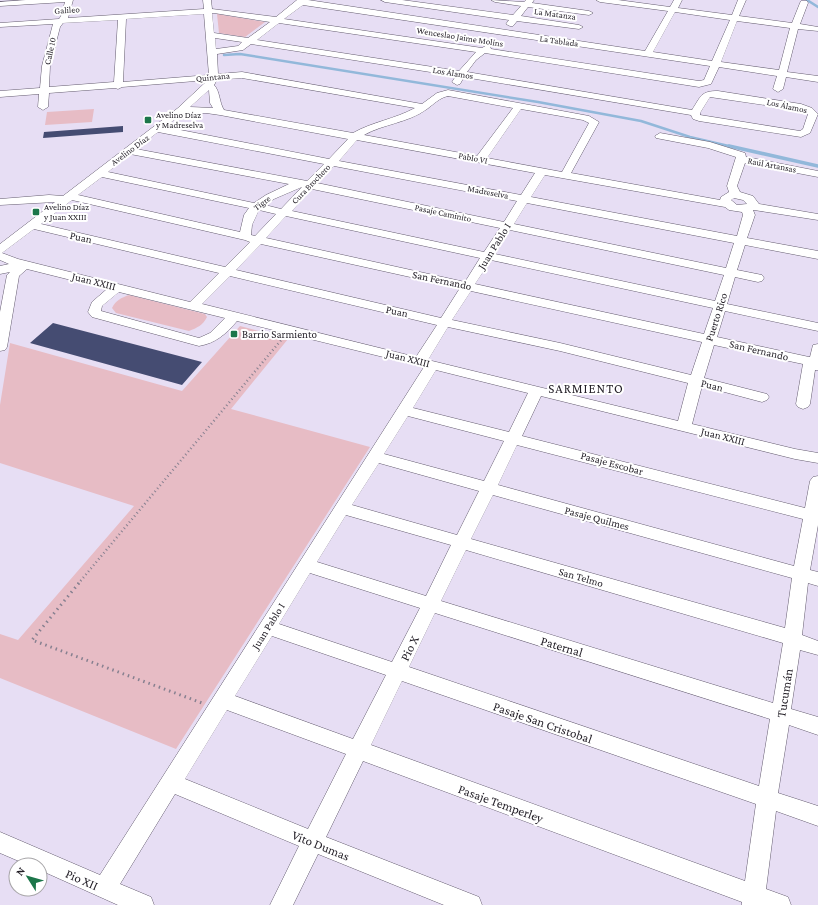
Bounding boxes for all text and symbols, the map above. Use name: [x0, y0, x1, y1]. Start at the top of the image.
street label: Galileo: [54, 4, 81, 16]
street label: La Matanza: [534, 6, 576, 22]
street label: Wenceslao Jaime Molins: [416, 25, 505, 49]
street label: La Tablada: [539, 33, 579, 49]
street label: Calle 10: [42, 36, 58, 66]
street label: Los Álamos: [432, 65, 475, 81]
street label: Quintana: [196, 70, 230, 84]
street label: Los Álamos: [766, 97, 809, 115]
place label: Avelino Díaz y Madreselva: [155, 110, 203, 130]
marker: Avelino Díaz y Madreselva: [143, 115, 153, 125]
street label: Avelino Díaz: [109, 132, 151, 168]
street label: Pablo VI: [458, 150, 489, 166]
street label: Raúl Artansas: [747, 155, 798, 175]
street label: Cura Brochero: [290, 162, 333, 206]
street label: Madreselva: [467, 183, 509, 201]
street label: Tigre: [252, 193, 272, 213]
place label: Avelino Díaz y Juan XXIII: [43, 202, 89, 222]
street label: Pasaje Caminito: [414, 202, 473, 225]
marker: Avelino Díaz y Juan XXIII: [31, 207, 41, 217]
street label: Juan Pablo I: [475, 221, 514, 273]
street label: Puan: [69, 229, 93, 245]
street label: San Fernando: [411, 268, 473, 292]
street label: Juan XXIII: [70, 270, 117, 293]
street label: Puerto Rico: [703, 291, 730, 343]
street label: Puan: [385, 303, 409, 319]
place label: Barrio Sarmiento: [242, 328, 318, 340]
marker: Barrio Sarmiento: [229, 329, 239, 339]
street label: San Fernando: [728, 337, 790, 363]
street label: Juan XXIII: [384, 347, 431, 370]
street label: Puan: [700, 376, 724, 394]
district label: SARMIENTO: [548, 381, 624, 396]
street label: Juan XXIII: [699, 425, 746, 448]
street label: Pasaje Escobar: [579, 449, 645, 478]
street label: Pasaje Quilmes: [563, 504, 631, 533]
street label: San Telmo: [557, 565, 605, 589]
street label: Juan Pablo I: [249, 601, 288, 653]
street label: Pio X: [397, 633, 422, 663]
street label: Paternal: [539, 633, 585, 660]
street label: Tucumán: [773, 667, 796, 719]
street label: Pasaje San Cristobal: [491, 698, 595, 748]
street label: Pasaje Temperley: [456, 781, 546, 827]
street label: Vito Dumas: [290, 827, 352, 864]
north arrow: [8, 857, 48, 897]
text: N: [13, 864, 27, 878]
street label: Pio XII: [63, 866, 100, 893]

